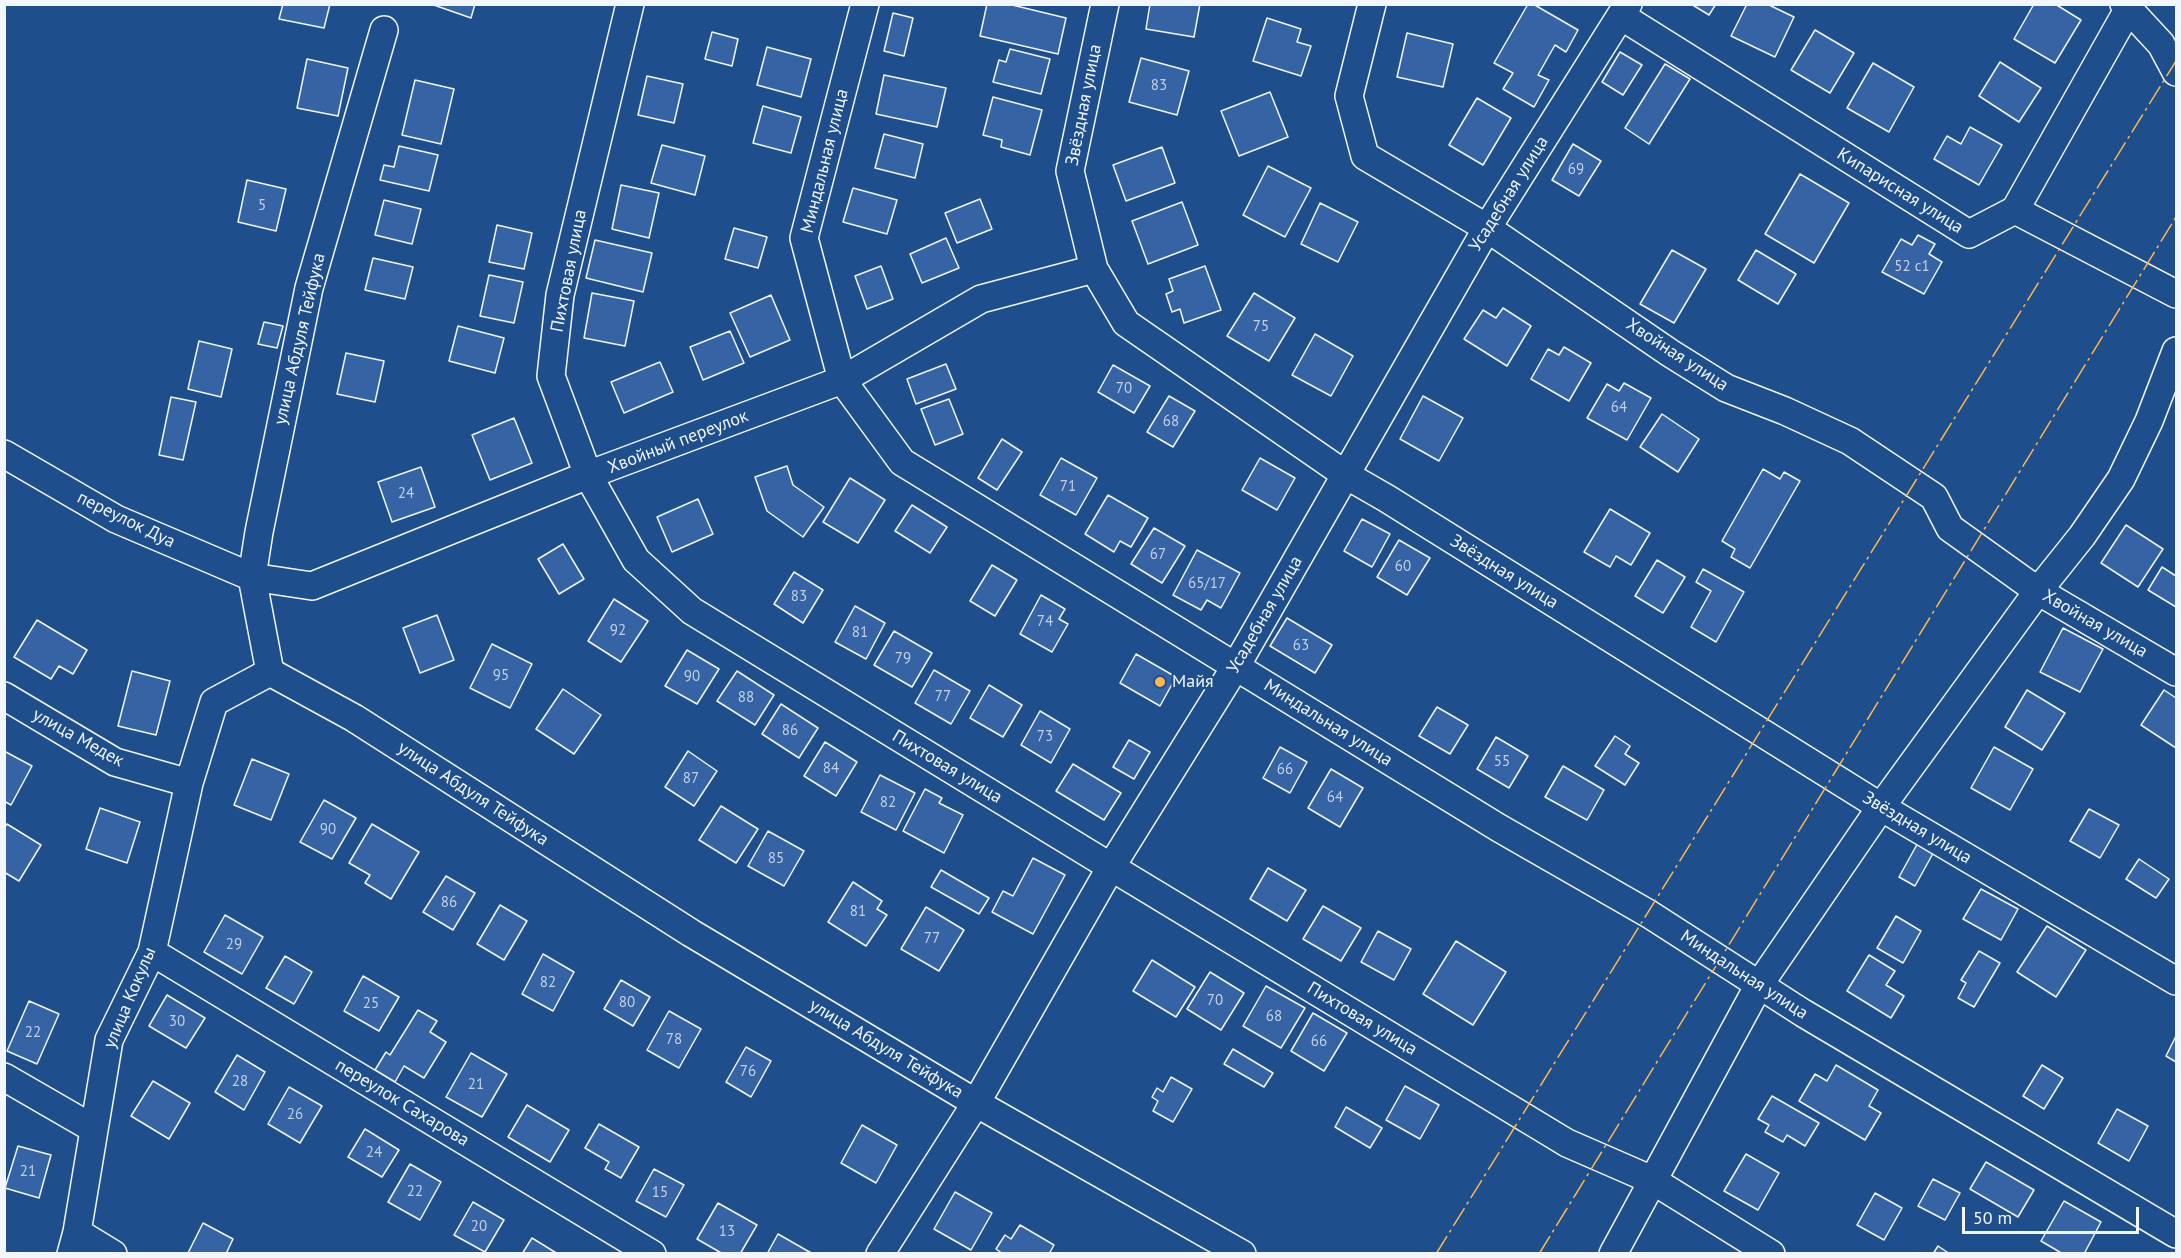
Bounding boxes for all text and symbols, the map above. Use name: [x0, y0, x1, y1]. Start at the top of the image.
street label: Звёздная улица: [1062, 42, 1106, 168]
house number: 83: [1151, 77, 1167, 95]
street label: Миндальная улица: [797, 87, 853, 235]
street label: Усадебная улица: [1465, 132, 1553, 256]
street label: Кипарисная улица: [1833, 143, 1967, 239]
house number: 69: [1568, 161, 1584, 179]
house number: 5: [258, 197, 266, 215]
street label: Пихтовая улица: [547, 208, 591, 334]
street label: улица Абдуля Тейфука: [270, 251, 330, 427]
house number: 52 с1: [1894, 258, 1930, 276]
street label: Хвойная улица: [1622, 314, 1732, 396]
house number: 75: [1253, 318, 1269, 336]
house number: 70: [1116, 380, 1132, 398]
house number: 64: [1611, 399, 1627, 417]
street label: Хвойный переулок: [605, 405, 751, 479]
house number: 68: [1163, 413, 1179, 431]
house number: 71: [1060, 478, 1076, 496]
house number: 24: [398, 485, 414, 503]
street label: переулок Дуа: [73, 487, 179, 553]
street label: Звёздная улица: [1446, 530, 1562, 614]
house number: 67: [1150, 546, 1166, 564]
street label: Усадебная улица: [1223, 552, 1307, 678]
house number: 60: [1395, 558, 1411, 576]
house number: 65/17: [1188, 575, 1226, 593]
street label: Хвойная улица: [2039, 585, 2151, 663]
house number: 83: [791, 588, 807, 606]
house number: 74: [1037, 613, 1053, 631]
house number: 92: [610, 622, 626, 640]
house number: 81: [852, 624, 868, 642]
house number: 63: [1293, 637, 1309, 655]
house number: 79: [895, 650, 911, 668]
house number: 95: [493, 667, 509, 685]
house number: 90: [684, 668, 700, 686]
place label: Майя: [1172, 671, 1214, 693]
marker: Майя: [1153, 675, 1167, 689]
street label: Миндальная улица: [1260, 675, 1396, 771]
house number: 77: [935, 688, 951, 706]
house number: 88: [738, 689, 754, 707]
street label: улица Медек: [29, 704, 127, 772]
house number: 86: [782, 722, 798, 740]
street label: Пихтовая улица: [888, 726, 1006, 808]
house number: 73: [1037, 728, 1053, 746]
street label: улица Абдуля Тейфука: [393, 737, 553, 851]
house number: 55: [1494, 753, 1510, 771]
house number: 84: [823, 760, 839, 778]
house number: 66: [1277, 761, 1293, 779]
house number: 87: [683, 770, 699, 788]
street label: Звёздная улица: [1859, 787, 1975, 869]
house number: 64: [1327, 789, 1343, 807]
house number: 82: [880, 794, 896, 812]
house number: 90: [320, 821, 336, 839]
house number: 85: [768, 850, 784, 868]
house number: 86: [441, 894, 457, 912]
house number: 81: [850, 903, 866, 921]
street label: Миндальная улица: [1676, 926, 1812, 1024]
house number: 77: [924, 930, 940, 948]
house number: 29: [226, 936, 242, 954]
street label: улица Кокулы: [99, 944, 161, 1052]
house number: 82: [540, 974, 556, 992]
street label: Пихтовая улица: [1303, 978, 1421, 1060]
house number: 70: [1207, 992, 1223, 1010]
house number: 80: [619, 994, 635, 1012]
house number: 25: [363, 995, 379, 1013]
street label: улица Абдуля Тейфука: [805, 995, 967, 1103]
house number: 68: [1266, 1008, 1282, 1026]
house number: 30: [169, 1013, 185, 1031]
house number: 22: [25, 1024, 41, 1042]
house number: 78: [666, 1031, 682, 1049]
house number: 66: [1311, 1033, 1327, 1051]
street label: переулок Сахарова: [331, 1055, 473, 1151]
house number: 76: [740, 1063, 756, 1081]
house number: 28: [232, 1073, 248, 1091]
house number: 21: [468, 1076, 484, 1094]
house number: 26: [287, 1106, 303, 1124]
house number: 24: [366, 1144, 382, 1162]
house number: 21: [20, 1163, 36, 1181]
house number: 22: [407, 1183, 423, 1201]
house number: 15: [652, 1184, 668, 1202]
scale bar: [1965, 1195, 2142, 1233]
text: 50 m: [1973, 1206, 2012, 1229]
house number: 20: [471, 1218, 487, 1236]
house number: 13: [719, 1223, 735, 1241]

